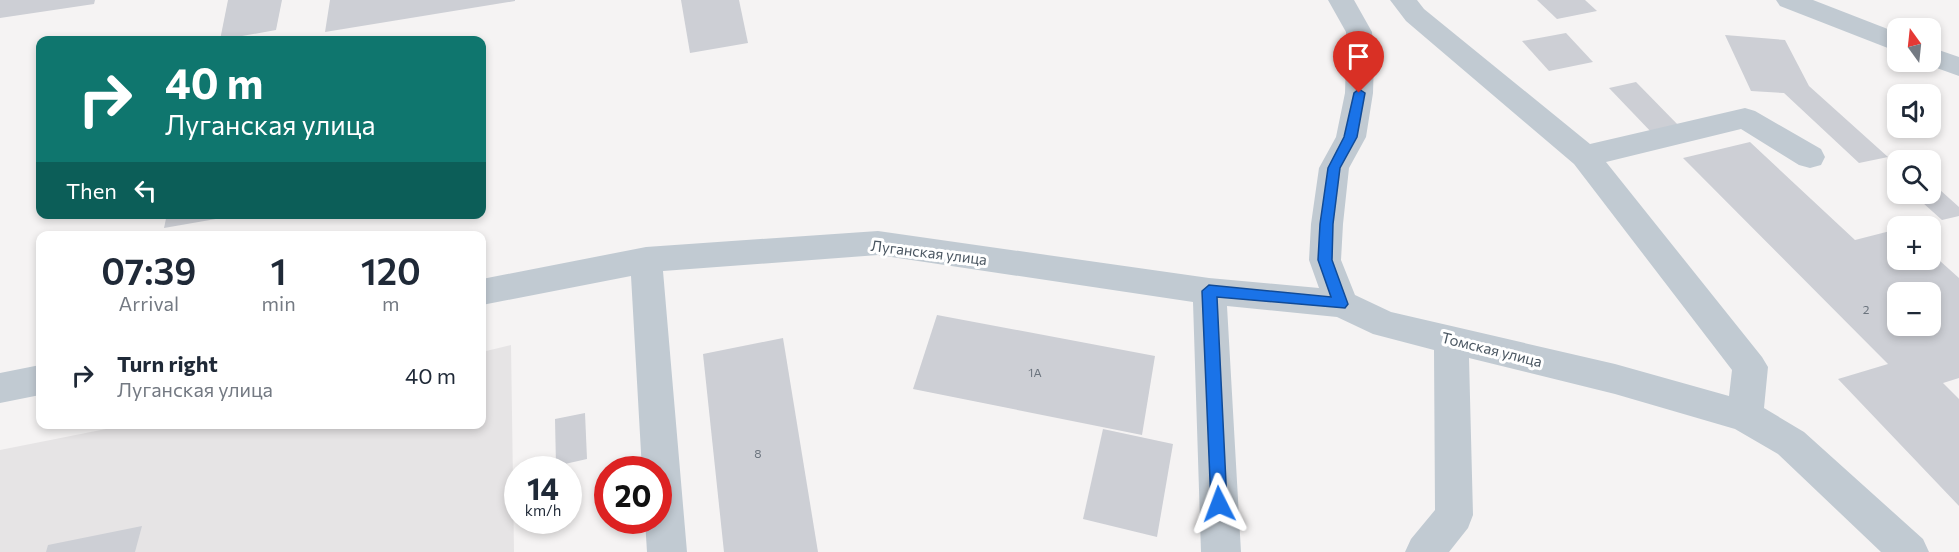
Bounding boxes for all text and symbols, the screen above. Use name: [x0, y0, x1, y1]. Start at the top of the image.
north arrow: [1887, 18, 1941, 72]
map controls: [1887, 18, 1941, 336]
pin: [1333, 31, 1384, 93]
icon: arrive: [1342, 40, 1375, 73]
text: 40 m: [165, 56, 263, 108]
icon: right: [66, 60, 144, 138]
button: sound: [1887, 84, 1941, 138]
text: Луганская улица: [165, 108, 376, 141]
button: search: [1887, 150, 1941, 204]
icon: left: [129, 174, 162, 207]
text: Then: [66, 177, 117, 204]
button: +: [1887, 216, 1941, 270]
street label: Луганская улица: [870, 236, 988, 268]
text: 07:39: [101, 248, 196, 292]
text: 1: [271, 248, 287, 292]
text: 120: [361, 248, 421, 292]
button: −: [1887, 282, 1941, 336]
text: Arrival: [119, 291, 179, 315]
text: min: [262, 291, 296, 315]
text: m: [382, 291, 400, 315]
house number: 2: [1863, 302, 1870, 316]
street label: Томская улица: [1440, 328, 1544, 370]
text: Turn right: [117, 350, 218, 377]
icon: right: [66, 359, 99, 392]
text: 40 m: [405, 362, 456, 389]
house number: 1А: [1028, 365, 1042, 379]
text: Луганская улица: [117, 377, 273, 401]
house number: 8: [754, 446, 762, 460]
speed limit sign: 20: [594, 456, 672, 534]
text: 14: [527, 469, 559, 506]
position arrow: [1187, 472, 1251, 536]
text: km/h: [525, 501, 561, 519]

